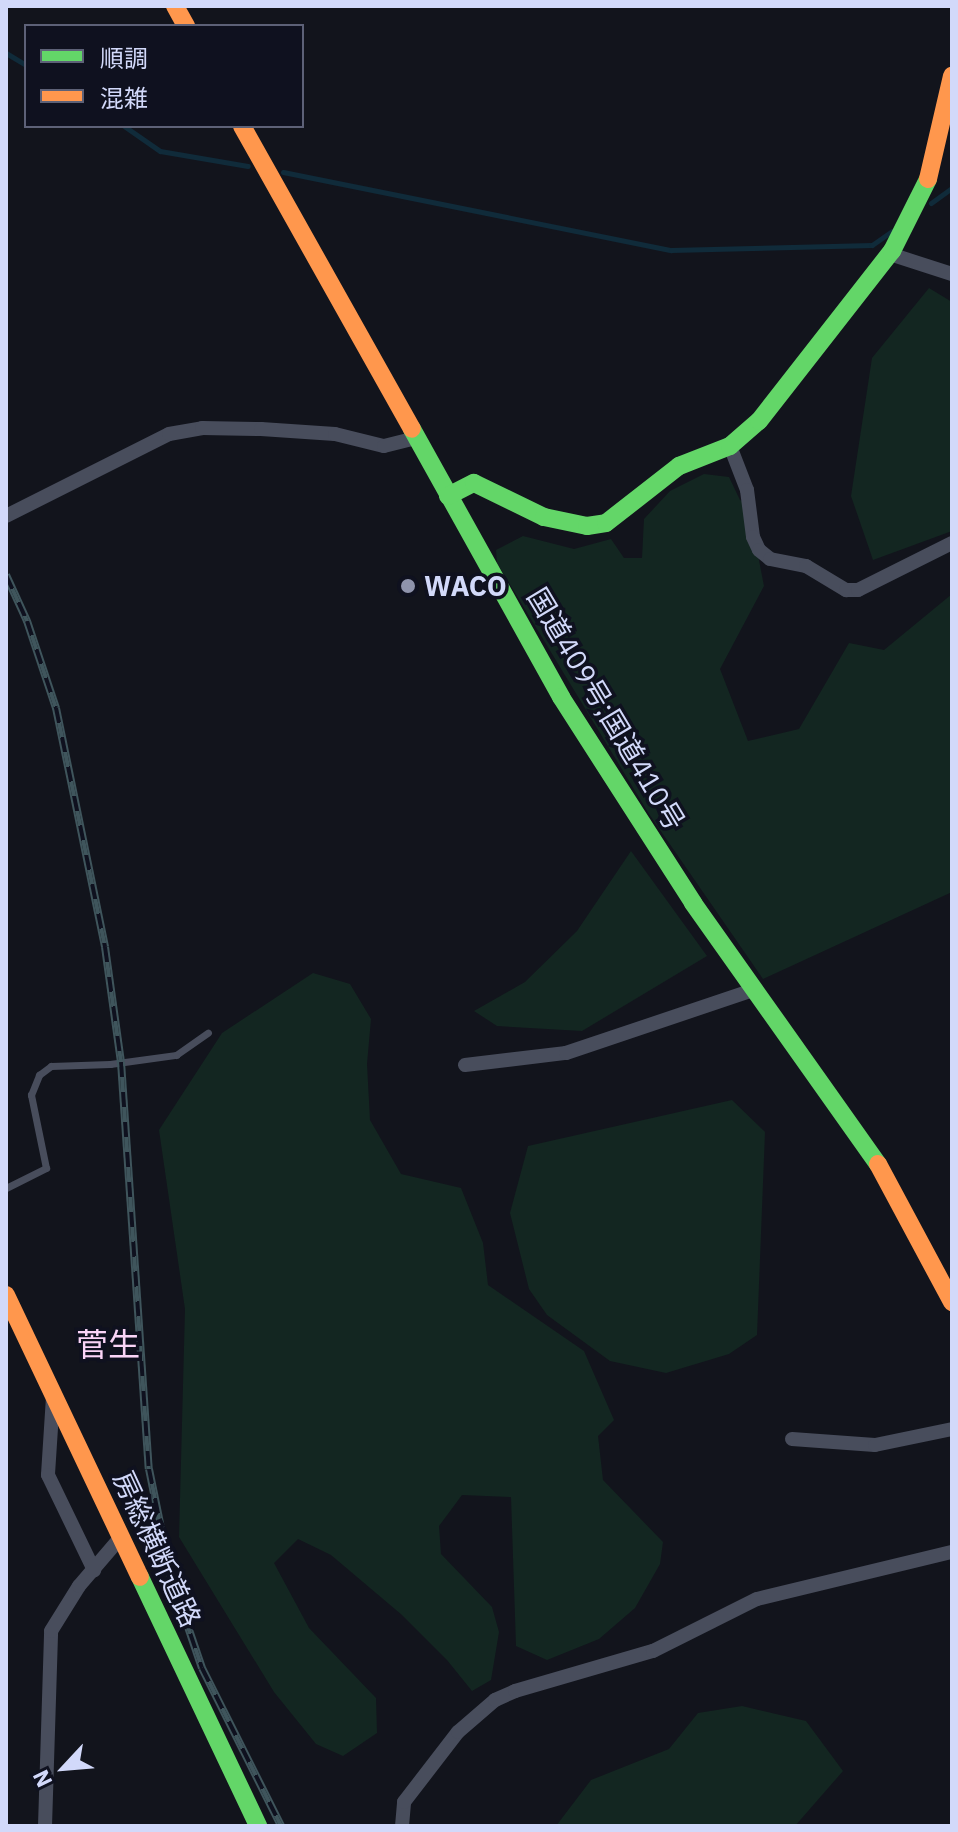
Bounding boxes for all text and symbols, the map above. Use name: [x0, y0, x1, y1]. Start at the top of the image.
legend: [24, 24, 304, 128]
text: 順調: [100, 42, 148, 74]
text: 混雑: [100, 82, 148, 114]
place label: WACO: [424, 569, 507, 603]
marker: WACO: [399, 577, 417, 595]
street label: 国道409号;国道410号: [520, 582, 692, 836]
district label: 菅生: [76, 1325, 140, 1363]
street label: 房総横断道路: [106, 1466, 208, 1632]
north arrow: [24, 1728, 104, 1808]
text: N: [25, 1765, 59, 1792]

